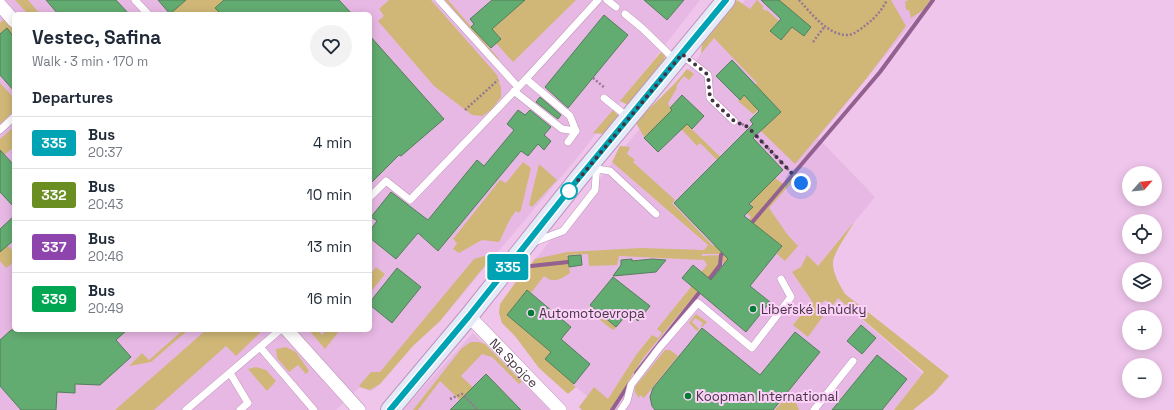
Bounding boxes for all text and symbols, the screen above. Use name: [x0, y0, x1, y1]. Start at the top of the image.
text: Vestec, Safina: [32, 25, 161, 50]
button: heart: [310, 25, 352, 67]
text: Walk · 3 min · 170 m: [32, 53, 148, 70]
text: Departures: [32, 88, 113, 107]
text: Bus: [88, 125, 115, 144]
text: 4 min: [313, 133, 352, 152]
text: 335: [41, 134, 67, 152]
text: 20:37: [88, 144, 123, 161]
north arrow: [1122, 166, 1162, 206]
map controls: [1122, 166, 1162, 398]
your location: [791, 173, 811, 193]
text: Bus: [88, 177, 115, 196]
unlabelled marker: [560, 182, 578, 200]
text: 10 min: [306, 185, 352, 204]
text: 332: [41, 186, 67, 204]
text: 20:43: [88, 196, 123, 213]
button: locate: [1122, 214, 1162, 254]
text: Bus: [88, 229, 115, 248]
text: 13 min: [307, 237, 352, 256]
text: 337: [42, 238, 66, 256]
text: 20:46: [88, 248, 124, 265]
line badge: 335: [485, 254, 531, 280]
text: 335: [495, 258, 521, 276]
button: layers: [1122, 262, 1162, 302]
text: Bus: [88, 281, 115, 300]
text: 16 min: [307, 289, 352, 308]
text: 339: [41, 290, 67, 308]
text: 20:49: [88, 300, 124, 317]
place label: Libeřské lahůdky: [761, 301, 866, 318]
marker: Libeřské lahůdky: [748, 304, 758, 314]
place label: Automotoevropa: [539, 305, 645, 322]
marker: Automotoevropa: [526, 308, 536, 318]
button: +: [1122, 310, 1162, 350]
street label: Na Spojce: [486, 334, 542, 391]
button: −: [1122, 358, 1162, 398]
place label: Koopman International: [696, 388, 838, 405]
marker: Koopman International: [683, 391, 693, 401]

